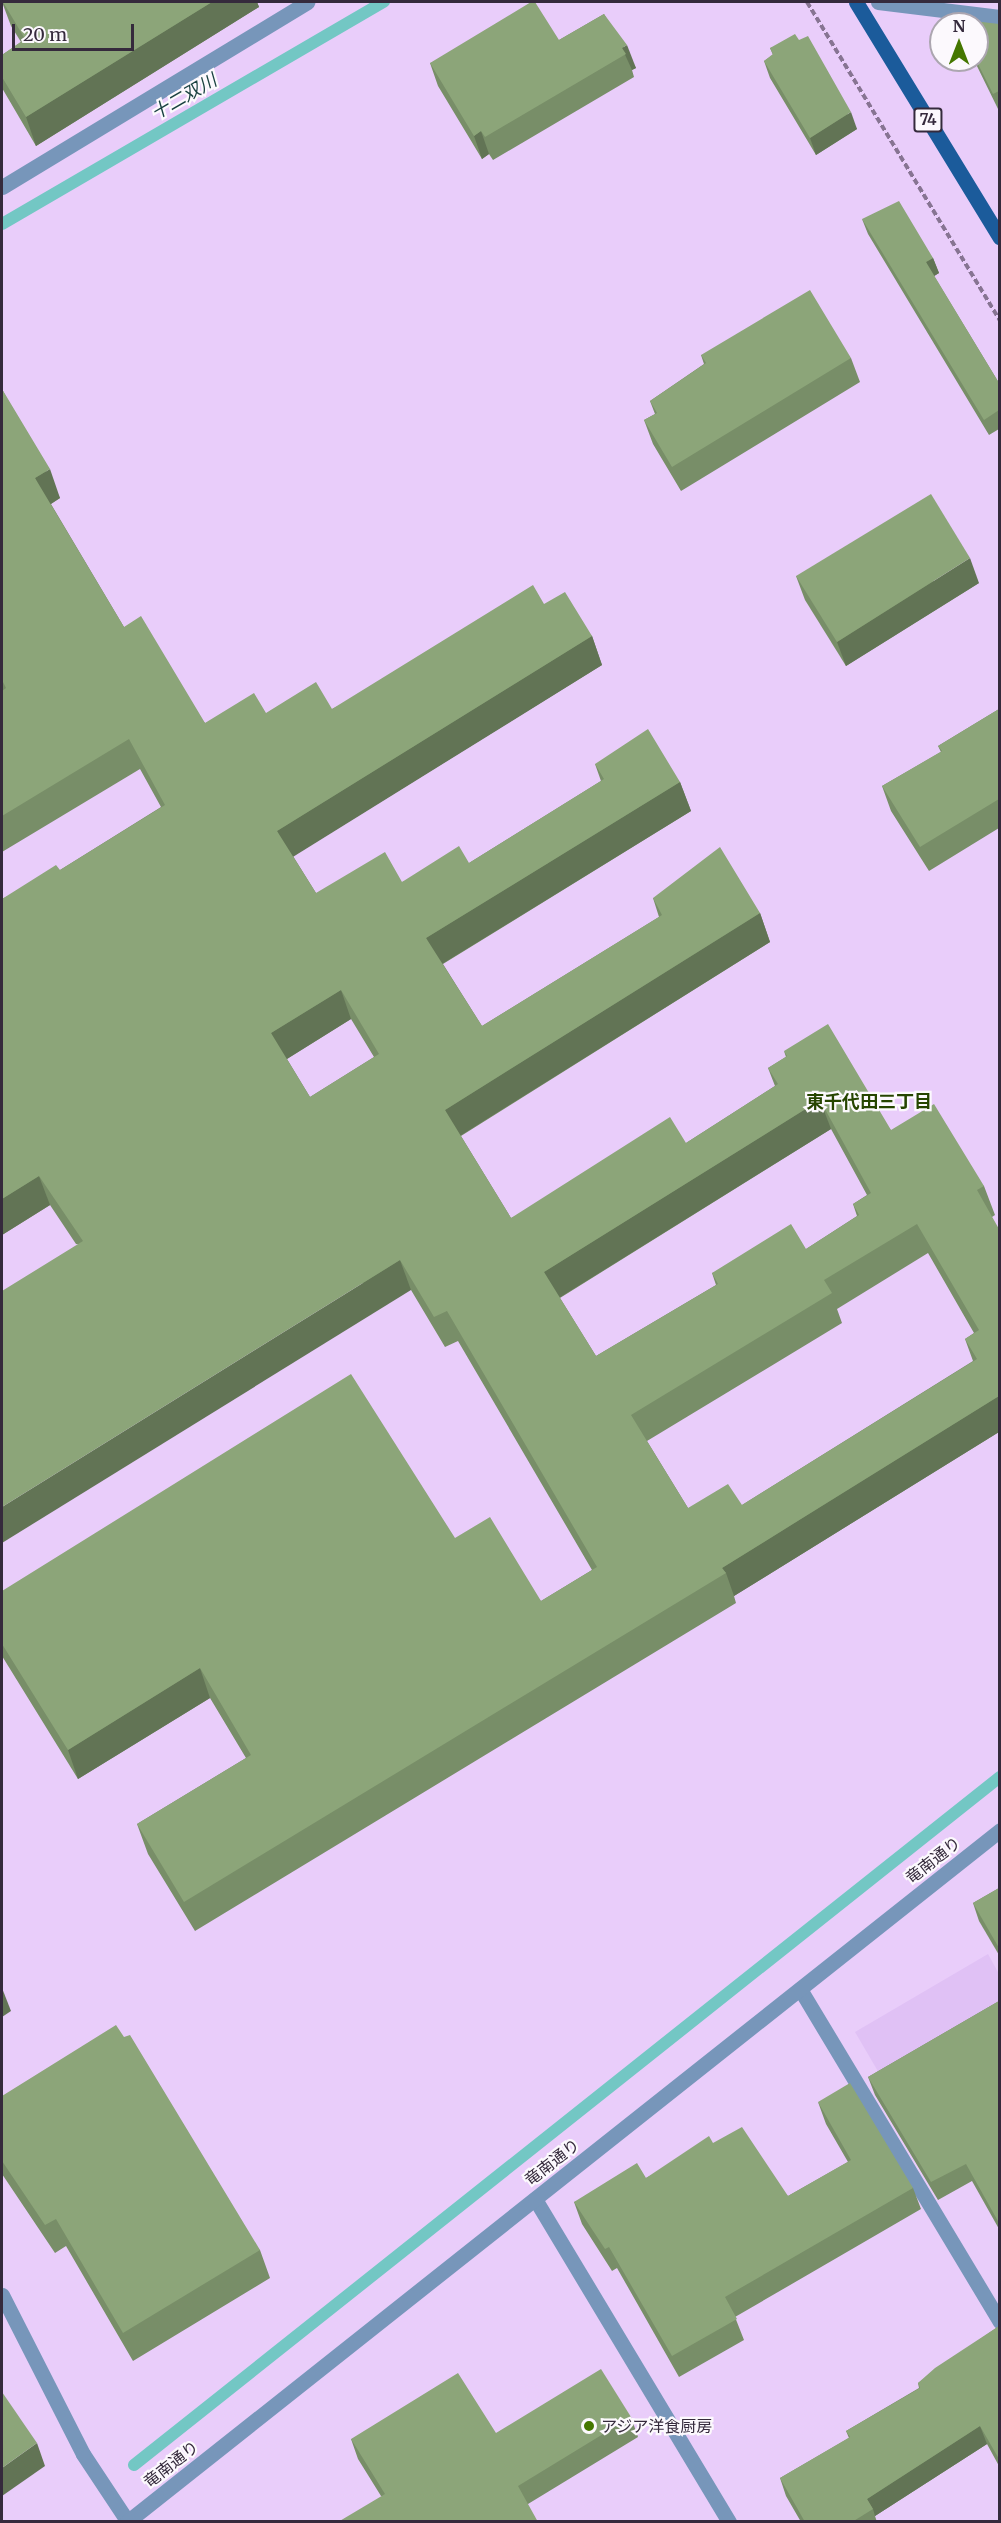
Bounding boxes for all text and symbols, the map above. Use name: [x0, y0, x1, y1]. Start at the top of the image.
scale bar: [15, 12, 136, 50]
north arrow: [929, 12, 989, 72]
text: N: [953, 16, 965, 36]
text: 20 m: [23, 23, 67, 46]
water label: 十二双川: [147, 70, 221, 124]
road number: 74: [913, 108, 943, 132]
district label: 東千代田三丁目: [806, 1091, 932, 1113]
street label: 竜南通り: [902, 1833, 964, 1887]
street label: 竜南通り: [521, 2135, 583, 2189]
place label: アジア洋食厨房: [601, 2416, 713, 2436]
marker: アジア洋食厨房: [582, 2419, 596, 2433]
street label: 竜南通り: [140, 2437, 202, 2491]

